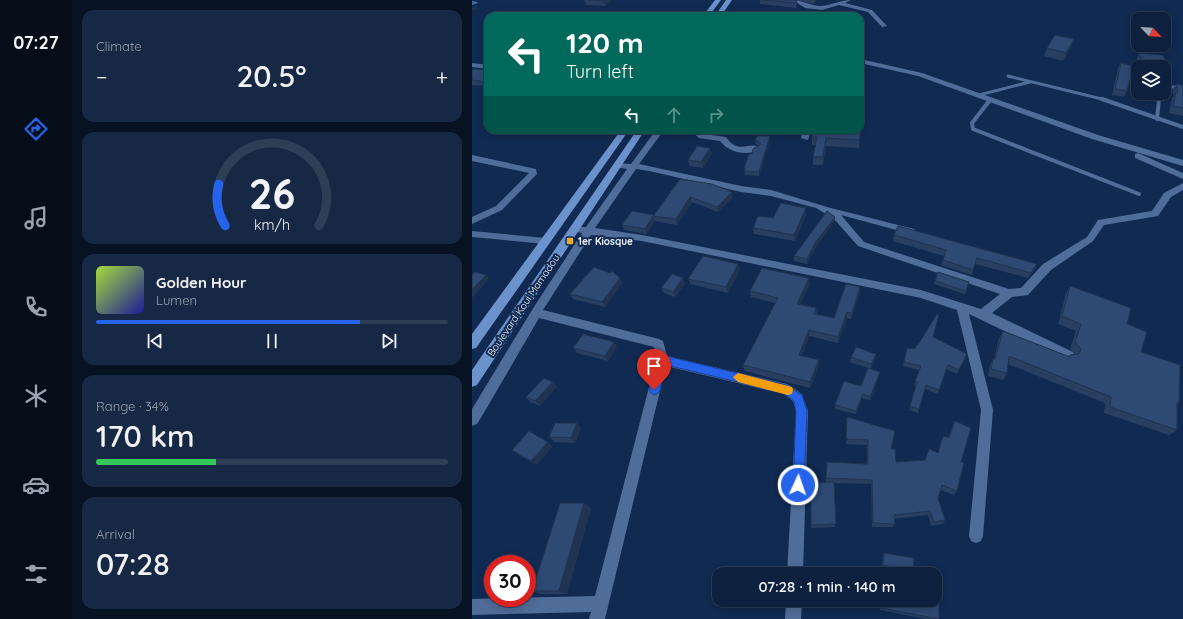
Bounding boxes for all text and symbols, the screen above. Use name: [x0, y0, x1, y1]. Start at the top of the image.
north arrow: [1131, 12, 1171, 52]
map controls: [1131, 12, 1171, 100]
text: 120 m: [566, 25, 644, 60]
icon: left: [500, 28, 552, 80]
text: 07:27: [13, 31, 59, 54]
text: Climate: [96, 38, 142, 54]
text: 20.5°: [236, 57, 307, 95]
text: Turn left: [566, 60, 634, 83]
button: layers: [1131, 60, 1171, 100]
text: −: [96, 63, 107, 91]
text: +: [436, 63, 448, 91]
icon: left: [621, 104, 643, 126]
icon: ahead: [663, 104, 685, 126]
icon: right: [705, 104, 727, 126]
icon: directions: [22, 115, 50, 143]
text: 26: [249, 166, 295, 218]
icon: music: [22, 204, 50, 232]
text: km/h: [254, 215, 290, 233]
place label: 1er Kiosque: [578, 235, 633, 248]
marker: 1er Kiosque: [565, 236, 575, 246]
street label: Boulevard Koui Mamadou: [484, 252, 562, 359]
text: Golden Hour: [156, 273, 247, 292]
text: Lumen: [156, 292, 197, 308]
icon: phone: [22, 293, 50, 321]
icon: previous: [144, 330, 166, 352]
icon: pause: [261, 330, 283, 352]
icon: next: [378, 330, 400, 352]
pin: [637, 349, 671, 390]
icon: arrive: [643, 355, 665, 377]
icon: climate: [22, 382, 50, 410]
text: Range · 34%: [96, 398, 169, 414]
text: 170 km: [96, 417, 195, 455]
position arrow: [777, 464, 819, 506]
icon: car: [22, 471, 50, 499]
text: Arrival: [96, 526, 135, 542]
text: 07:28: [96, 545, 170, 583]
speed limit sign: 30: [484, 555, 536, 607]
icon: filters: [22, 560, 50, 588]
text: 07:28 · 1 min · 140 m: [758, 577, 896, 596]

